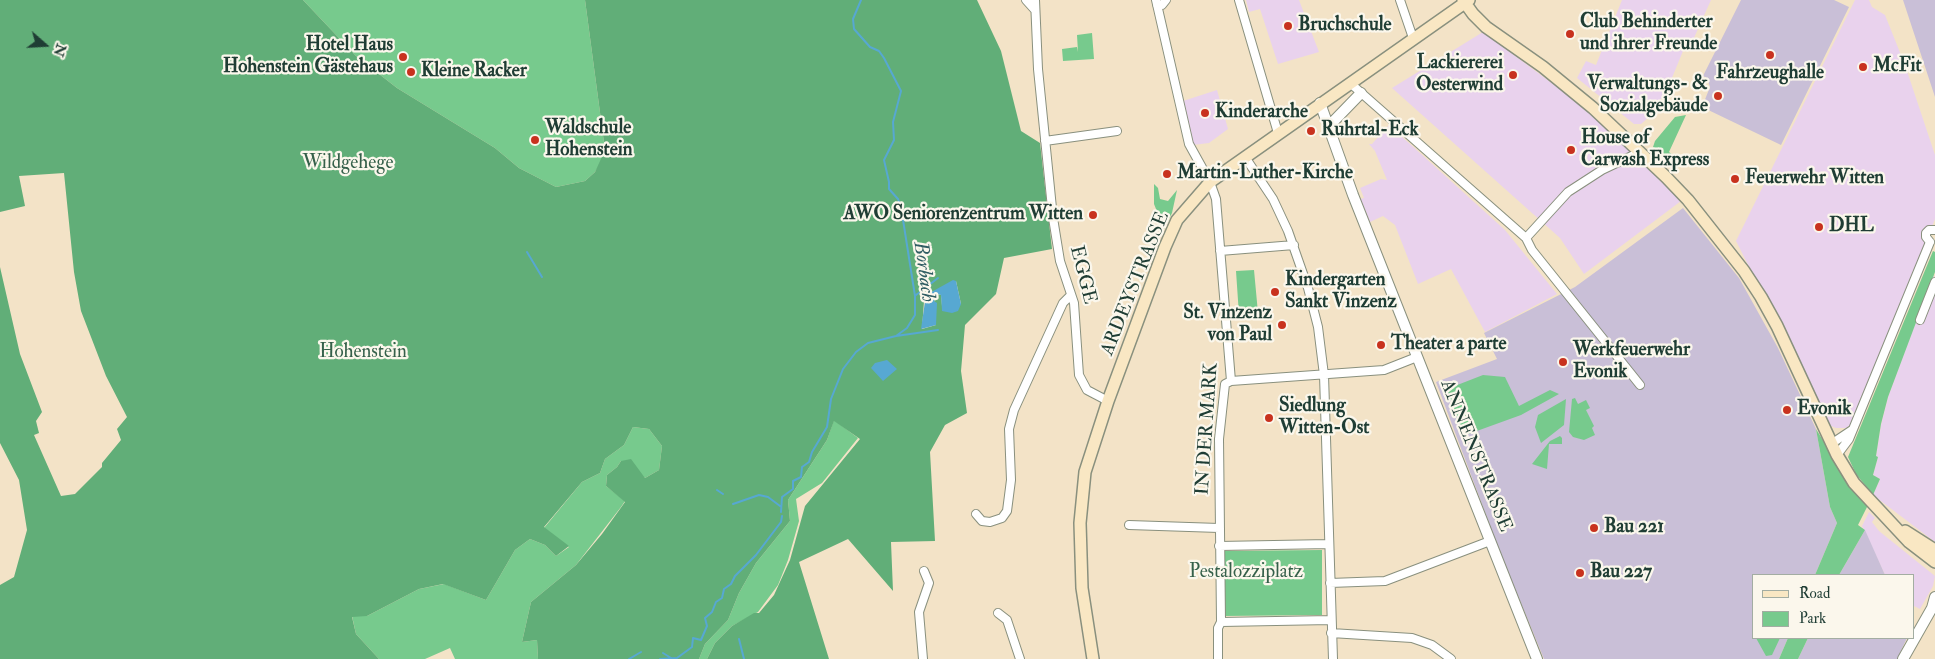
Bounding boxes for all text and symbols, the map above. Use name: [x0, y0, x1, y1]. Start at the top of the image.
place label: Club Behinderter und ihrer Freunde: [1580, 12, 1717, 56]
place label: Bruchschule: [1298, 15, 1391, 37]
north arrow: [20, 20, 70, 70]
marker: Bruchschule: [1282, 20, 1294, 32]
marker: Club Behinderter und ihrer Freunde: [1564, 28, 1576, 40]
place label: Hotel Haus Hohenstein Gästehaus: [223, 35, 393, 79]
text: N: [50, 41, 70, 59]
marker: Fahrzeughalle: [1764, 49, 1776, 61]
marker: Hotel Haus Hohenstein Gästehaus: [397, 51, 409, 63]
place label: Lackiererei Oesterwind: [1416, 53, 1503, 97]
place label: McFit: [1873, 56, 1922, 78]
place label: Kleine Racker: [421, 61, 527, 83]
marker: McFit: [1857, 61, 1869, 73]
place label: Fahrzeughalle: [1716, 63, 1824, 85]
marker: Kleine Racker: [405, 66, 417, 78]
marker: Lackiererei Oesterwind: [1507, 69, 1519, 81]
place label: Verwaltungs- & Sozialgebäude: [1587, 74, 1708, 118]
marker: Verwaltungs- & Sozialgebäude: [1712, 90, 1724, 102]
place label: Kinderarche: [1215, 102, 1308, 124]
marker: Kinderarche: [1199, 107, 1211, 119]
place label: Waldschule Hohenstein: [545, 118, 633, 162]
place label: Ruhrtal-Eck: [1321, 120, 1419, 142]
marker: Ruhrtal-Eck: [1305, 125, 1317, 137]
place label: House of Carwash Express: [1581, 128, 1709, 172]
marker: Waldschule Hohenstein: [529, 134, 541, 146]
marker: House of Carwash Express: [1565, 144, 1577, 156]
park label: Wildgehege: [302, 153, 394, 175]
place label: Martin-Luther-Kirche: [1177, 163, 1353, 185]
marker: Martin-Luther-Kirche: [1161, 168, 1173, 180]
place label: Feuerwehr Witten: [1745, 168, 1884, 190]
marker: Feuerwehr Witten: [1729, 173, 1741, 185]
place label: AWO Seniorenzentrum Witten: [844, 204, 1083, 226]
marker: AWO Seniorenzentrum Witten: [1087, 209, 1099, 221]
street label: ARDEYSTRASSE: [1097, 209, 1175, 359]
place label: DHL: [1829, 216, 1874, 238]
marker: DHL: [1813, 221, 1825, 233]
water label: Borbach: [907, 240, 939, 304]
street label: EGGE: [1064, 243, 1100, 307]
place label: Kindergarten Sankt Vinzenz: [1285, 270, 1397, 314]
marker: Kindergarten Sankt Vinzenz: [1269, 286, 1281, 298]
place label: St. Vinzenz von Paul: [1183, 303, 1272, 347]
marker: St. Vinzenz von Paul: [1276, 319, 1288, 331]
place label: Theater a parte: [1391, 334, 1506, 356]
marker: Theater a parte: [1375, 339, 1387, 351]
place label: Werkfeuerwehr Evonik: [1573, 340, 1690, 384]
park label: Hohenstein: [319, 342, 407, 364]
marker: Werkfeuerwehr Evonik: [1557, 356, 1569, 368]
street label: IN DER MARK: [1192, 362, 1224, 496]
street label: ANNENSTRASSE: [1434, 377, 1516, 535]
place label: Siedlung Witten-Ost: [1279, 396, 1370, 440]
place label: Evonik: [1797, 399, 1851, 421]
marker: Evonik: [1781, 404, 1793, 416]
marker: Siedlung Witten-Ost: [1263, 412, 1275, 424]
place label: Bau 221: [1604, 517, 1664, 539]
marker: Bau 221: [1588, 522, 1600, 534]
park label: Pestalozziplatz: [1189, 562, 1303, 584]
place label: Bau 227: [1590, 562, 1652, 584]
marker: Bau 227: [1574, 567, 1586, 579]
legend: [1752, 574, 1915, 639]
text: Road: [1799, 584, 1830, 603]
text: Park: [1799, 609, 1826, 628]

